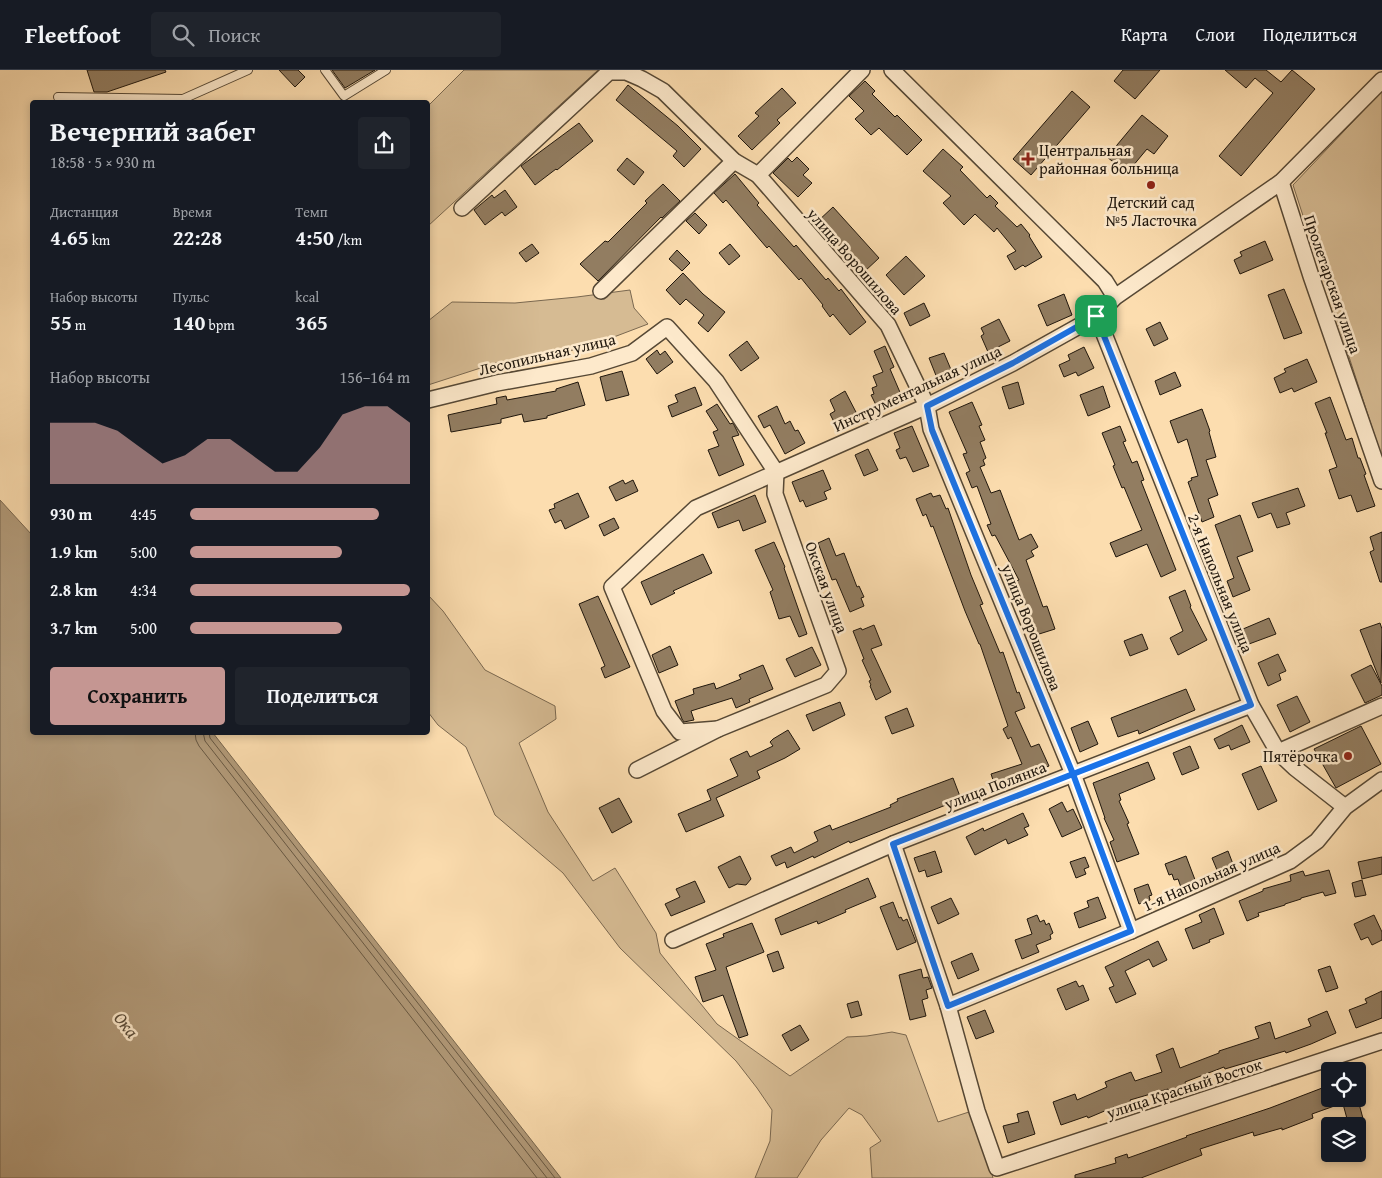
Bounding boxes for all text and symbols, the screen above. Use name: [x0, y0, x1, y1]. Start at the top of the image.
search box: [151, 12, 501, 57]
text: Fleetfoot: [25, 17, 121, 52]
icon: search: [169, 21, 197, 49]
text: Поиск: [209, 21, 260, 49]
text: Карта: [1121, 21, 1168, 48]
text: Слои: [1196, 21, 1235, 48]
text: Поделиться: [1263, 21, 1357, 48]
text: Вечерний забег: [50, 110, 255, 151]
button: share: [358, 117, 410, 169]
place label: Центральная районная больница: [1039, 138, 1179, 180]
text: 18:58 · 5 × 930 m: [50, 150, 155, 174]
marker: Центральная районная больница: [1021, 152, 1035, 166]
marker: Детский сад №5 Ласточка: [1145, 179, 1157, 191]
place label: Детский сад №5 Ласточка: [1105, 190, 1197, 232]
text: Дистанция: [50, 202, 118, 222]
text: Время: [173, 202, 212, 222]
text: Темп: [295, 202, 328, 222]
street label: улица Ворошилова: [801, 202, 909, 320]
street label: Пролетарская улица: [1298, 211, 1368, 357]
text: 4.65: [50, 222, 89, 253]
text: 22:28: [173, 222, 222, 253]
text: 4:50: [295, 222, 334, 253]
text: km: [89, 230, 110, 250]
text: /km: [334, 230, 362, 250]
text: Набор высоты: [50, 287, 137, 307]
text: Пульс: [173, 287, 209, 307]
text: kcal: [295, 287, 319, 307]
pin: [1075, 295, 1117, 337]
icon: arrive: [1082, 302, 1110, 330]
text: 55: [50, 307, 72, 338]
text: 140: [173, 307, 205, 338]
text: 365: [295, 307, 328, 338]
text: m: [72, 315, 86, 335]
text: bpm: [205, 315, 235, 335]
street label: Лесопильная улица: [476, 327, 618, 381]
street label: Инструментальная улица: [829, 338, 1005, 438]
text: Набор высоты: [50, 365, 150, 389]
text: 156–164 m: [340, 365, 410, 389]
text: 930 m: [50, 502, 92, 526]
text: 4:45: [130, 502, 157, 526]
street label: 2-я Напольная улица: [1182, 510, 1260, 657]
street label: Окская улица: [799, 538, 855, 637]
text: 1.9 km: [50, 540, 97, 564]
text: 5:00: [130, 540, 157, 564]
street label: улица Ворошилова: [995, 559, 1069, 694]
text: 2.8 km: [50, 578, 97, 602]
text: 4:34: [130, 578, 157, 602]
text: 3.7 km: [50, 616, 97, 640]
text: 5:00: [130, 616, 157, 640]
button: Сохранить: [50, 667, 225, 725]
button: Поделиться: [235, 667, 410, 725]
place label: Пятёрочка: [1263, 744, 1338, 768]
marker: Пятёрочка: [1342, 750, 1354, 762]
street label: улица Полянка: [940, 754, 1050, 816]
street label: 1-я Напольная улица: [1138, 835, 1284, 917]
water label: Ока: [107, 1006, 146, 1044]
street label: улица Красный Восток: [1102, 1051, 1265, 1125]
map controls: [1321, 1062, 1366, 1162]
button: locate: [1321, 1062, 1366, 1107]
button: layers: [1321, 1117, 1366, 1162]

